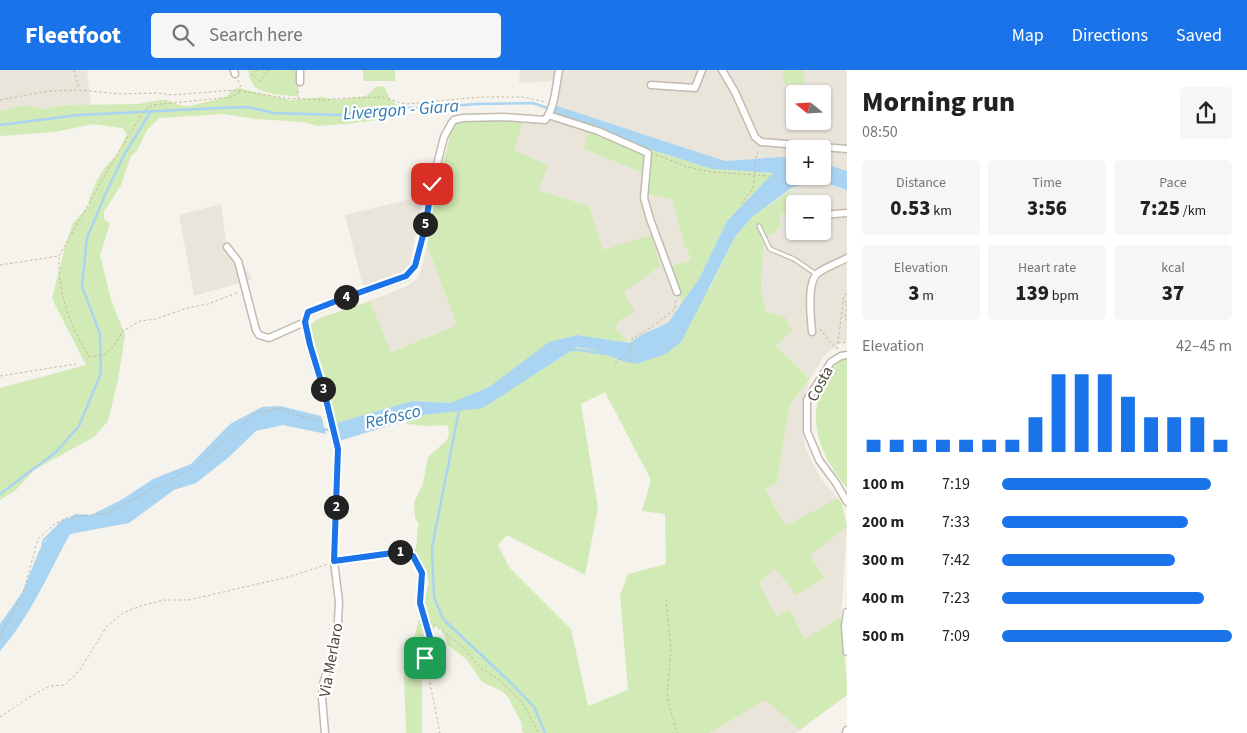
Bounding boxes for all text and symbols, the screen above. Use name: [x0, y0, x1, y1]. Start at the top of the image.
search box: [151, 13, 501, 58]
text: Fleetfoot: [25, 18, 121, 53]
icon: search: [169, 21, 197, 49]
text: Search here: [209, 22, 303, 49]
text: Map: [1012, 23, 1044, 48]
text: Directions: [1072, 23, 1148, 48]
text: Saved: [1176, 23, 1222, 48]
text: Morning run: [862, 82, 1015, 122]
north arrow: [786, 85, 831, 130]
map controls: [786, 85, 831, 240]
button: share: [1180, 87, 1232, 139]
water label: Livergon - Giara: [342, 93, 460, 127]
text: 08:50: [862, 121, 898, 143]
button: +: [786, 140, 831, 185]
pin: [411, 163, 453, 205]
icon: check: [418, 170, 446, 198]
text: Distance: [896, 173, 946, 193]
text: Time: [1032, 173, 1062, 193]
text: Pace: [1159, 173, 1187, 193]
text: 0.53: [890, 193, 930, 223]
text: 3:56: [1027, 193, 1067, 223]
text: 7:25: [1140, 193, 1180, 223]
button: −: [786, 195, 831, 240]
text: km: [930, 201, 952, 221]
text: /km: [1180, 201, 1206, 221]
pin: 5: [412, 212, 438, 236]
text: 5: [422, 214, 429, 234]
text: Elevation: [894, 258, 948, 278]
text: Heart rate: [1018, 258, 1076, 278]
text: kcal: [1161, 258, 1185, 278]
text: 3: [908, 278, 919, 308]
text: 139: [1015, 278, 1049, 308]
text: 37: [1162, 278, 1184, 308]
pin: 4: [334, 284, 358, 310]
text: m: [919, 286, 934, 306]
text: bpm: [1049, 286, 1079, 306]
text: 4: [343, 287, 350, 307]
text: Elevation: [862, 335, 924, 357]
text: 42–45 m: [1176, 335, 1232, 357]
street label: Costa: [802, 362, 838, 406]
pin: 3: [310, 376, 336, 402]
text: 3: [320, 379, 327, 399]
water label: Refosco: [363, 398, 423, 436]
text: 100 m: [862, 473, 904, 495]
text: 7:19: [942, 473, 970, 495]
pin: 2: [324, 494, 348, 520]
text: 2: [333, 497, 340, 517]
text: 200 m: [862, 511, 904, 533]
text: 7:33: [942, 511, 970, 533]
pin: 1: [388, 540, 412, 564]
text: 1: [397, 542, 404, 562]
text: 300 m: [862, 549, 904, 571]
text: 7:42: [942, 549, 970, 571]
text: 400 m: [862, 587, 904, 609]
text: 7:23: [942, 587, 970, 609]
street label: Via Merlaro: [314, 621, 348, 699]
text: 500 m: [862, 625, 904, 647]
text: 7:09: [942, 625, 970, 647]
pin: [404, 637, 446, 679]
icon: arrive: [411, 644, 439, 672]

